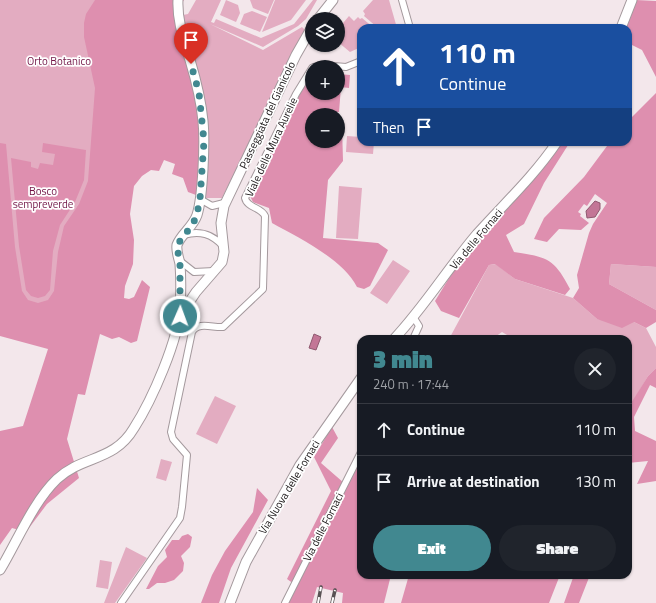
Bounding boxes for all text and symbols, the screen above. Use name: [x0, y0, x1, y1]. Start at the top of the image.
map controls: [305, 12, 345, 148]
button: layers: [305, 12, 345, 52]
pin: [174, 23, 208, 64]
icon: arrive: [180, 29, 202, 51]
text: 110 m: [439, 31, 516, 74]
icon: ahead: [373, 40, 425, 92]
park label: Orto Botanico: [27, 53, 91, 69]
street label: Passeggiata del Gianicolo: [235, 58, 299, 171]
button: +: [305, 60, 345, 100]
text: Continue: [439, 70, 506, 97]
street label: Viale delle Mura Aurelie: [241, 94, 301, 199]
button: −: [305, 108, 345, 148]
text: Then: [373, 116, 405, 139]
icon: arrive: [413, 116, 435, 138]
park label: Bosco sempreverde: [13, 183, 74, 212]
street label: Via delle Fornaci: [446, 205, 506, 273]
position arrow: [159, 295, 201, 337]
text: 3 min: [373, 341, 433, 377]
button: close: [574, 348, 616, 390]
text: 240 m · 17:44: [373, 374, 449, 394]
text: Continue: [407, 418, 465, 441]
text: 110 m: [575, 418, 616, 441]
icon: ahead: [373, 419, 395, 441]
street label: Via Nuova delle Fornaci: [255, 437, 323, 537]
text: Arrive at destination: [407, 470, 540, 493]
text: 130 m: [575, 470, 616, 493]
icon: arrive: [373, 471, 395, 493]
street label: Via delle Fornaci: [299, 490, 347, 564]
button: Exit: [373, 525, 491, 571]
button: Share: [499, 525, 616, 571]

